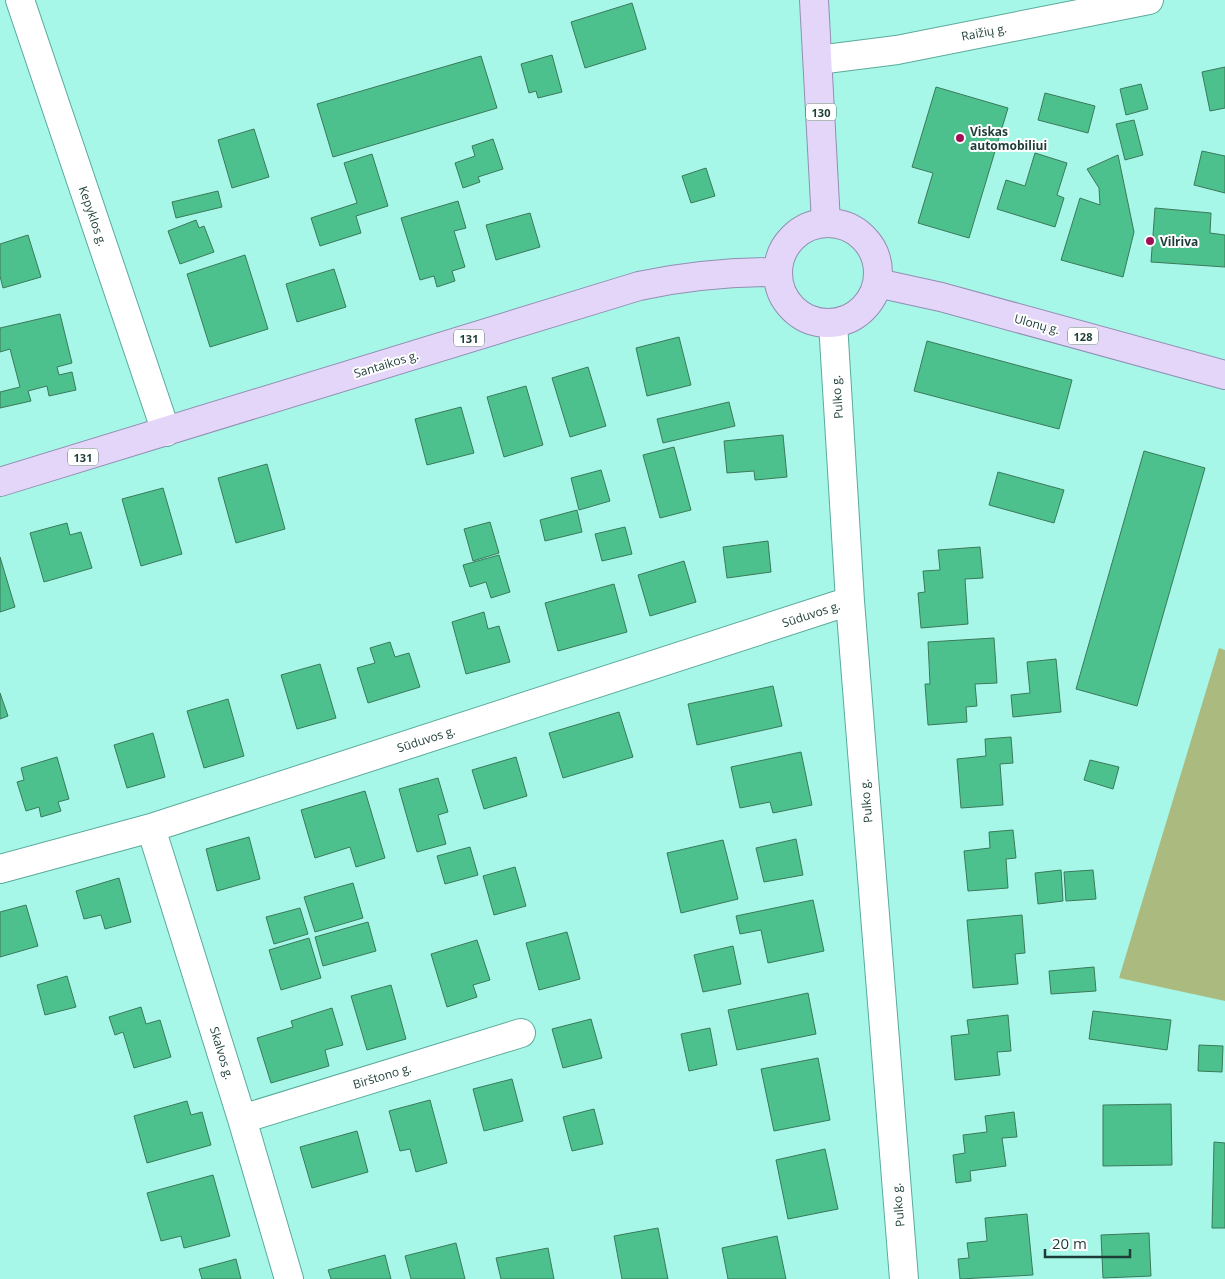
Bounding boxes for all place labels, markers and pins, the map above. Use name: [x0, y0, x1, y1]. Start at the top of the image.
place label: Viskas automobiliui: [970, 123, 1047, 154]
marker: Viskas automobiliui: [954, 132, 966, 144]
place label: Vilriva: [1160, 233, 1198, 250]
marker: Vilriva: [1144, 235, 1156, 247]

